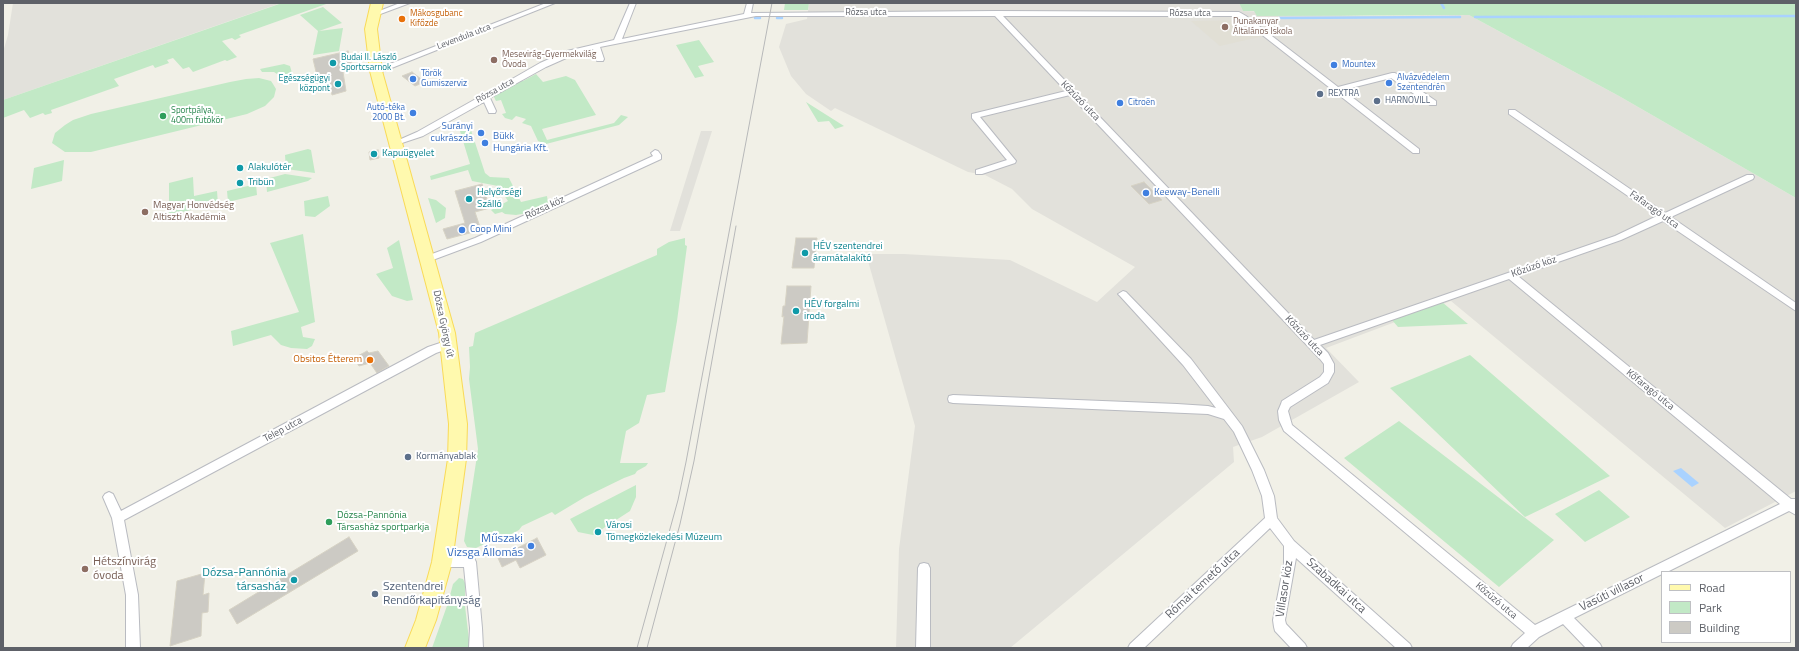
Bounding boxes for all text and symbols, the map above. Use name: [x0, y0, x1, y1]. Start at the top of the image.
street label: Rózsa utca: [845, 8, 887, 18]
place label: Mákosgubanc Kifőzde: [410, 9, 463, 30]
street label: Rózsa utca: [1169, 9, 1211, 19]
marker: Mákosgubanc Kifőzde: [397, 14, 407, 24]
place label: Dunakanyar Általános Iskola: [1233, 17, 1292, 38]
street label: Levendula utca: [436, 22, 492, 52]
marker: Dunakanyar Általános Iskola: [1220, 22, 1230, 32]
place label: Mesevirág-Gyermekvilág Óvoda: [502, 50, 596, 71]
place label: Budai II. László Sportcsarnok: [341, 53, 397, 74]
marker: Mesevirág-Gyermekvilág Óvoda: [489, 55, 499, 65]
marker: Budai II. László Sportcsarnok: [328, 58, 338, 68]
marker: Mountex: [1329, 60, 1339, 70]
place label: Mountex: [1342, 60, 1376, 70]
place label: Török Gumiszerviz: [421, 69, 467, 90]
place label: Alvázvédelem Szentendrén: [1397, 73, 1450, 94]
place label: Egészségügyi központ: [279, 74, 330, 95]
marker: Török Gumiszerviz: [408, 74, 418, 84]
street label: Rózsa utca: [474, 76, 516, 106]
marker: Alvázvédelem Szentendrén: [1384, 78, 1394, 88]
marker: Egészségügyi központ: [333, 79, 343, 89]
street label: Kőzúzó utca: [1058, 79, 1102, 123]
marker: REXTRA: [1315, 89, 1325, 99]
place label: REXTRA: [1328, 89, 1359, 99]
marker: HARNOVILL: [1372, 96, 1382, 106]
place label: HARNOVILL: [1385, 96, 1430, 106]
marker: Citroën: [1115, 98, 1125, 108]
place label: Citroën: [1128, 98, 1155, 108]
place label: Autó-téka 2000 Bt.: [367, 103, 405, 124]
place label: Sportpálya, 400m futókör: [171, 106, 223, 127]
marker: Autó-téka 2000 Bt.: [408, 108, 418, 118]
marker: Sportpálya, 400m futókör: [158, 111, 168, 121]
place label: Surányi cukrászda: [431, 121, 473, 144]
marker: Surányi cukrászda: [476, 128, 486, 138]
place label: Bükk Hungária Kft.: [493, 131, 548, 154]
marker: Bükk Hungária Kft.: [480, 138, 490, 148]
place label: Kapuügyelet: [382, 148, 434, 160]
marker: Kapuügyelet: [369, 149, 379, 159]
place label: Alakulótér: [248, 162, 291, 174]
marker: Alakulótér: [235, 163, 245, 173]
place label: Tribün: [248, 177, 274, 189]
marker: Tribün: [235, 178, 245, 188]
place label: Helyőrségi Szálló: [477, 187, 522, 210]
place label: Keeway-Benelli: [1154, 187, 1220, 199]
marker: Keeway-Benelli: [1141, 188, 1151, 198]
street label: Fafaragó utca: [1627, 189, 1681, 231]
marker: Helyőrségi Szálló: [464, 194, 474, 204]
street label: Rózsa köz: [523, 194, 567, 222]
place label: Magyar Honvédség Altiszti Akadémia: [153, 200, 234, 224]
marker: Magyar Honvédség Altiszti Akadémia: [140, 207, 150, 217]
place label: Coop Mini: [470, 224, 512, 236]
marker: Coop Mini: [457, 225, 467, 235]
place label: HÉV szentendrei áramátalakító: [813, 241, 883, 264]
marker: HÉV szentendrei áramátalakító: [800, 248, 810, 258]
street label: Kőzúzó köz: [1510, 254, 1558, 280]
street label: Dózsa György út: [430, 289, 456, 359]
place label: HÉV forgalmi iroda: [804, 299, 859, 322]
marker: HÉV forgalmi iroda: [791, 306, 801, 316]
street label: Kőzúzó utca: [1282, 313, 1326, 359]
place label: Obsitos Étterem: [293, 354, 362, 366]
marker: Obsitos Étterem: [365, 355, 375, 365]
street label: Kőfaragó utca: [1624, 367, 1676, 413]
street label: Telep utca: [261, 415, 305, 445]
place label: Kormányablak: [416, 451, 476, 463]
marker: Kormányablak: [403, 452, 413, 462]
place label: Dózsa-Pannónia Társasház sportparkja: [337, 510, 429, 534]
marker: Dózsa-Pannónia Társasház sportparkja: [324, 517, 334, 527]
place label: Városi Tömegközlekedési Múzeum: [606, 520, 722, 544]
marker: Városi Tömegközlekedési Múzeum: [593, 527, 603, 537]
place label: Műszaki Vizsga Állomás: [447, 532, 523, 560]
marker: Műszaki Vizsga Állomás: [526, 541, 536, 551]
street label: Római temető utca: [1163, 546, 1243, 622]
place label: Hétszínvirág óvoda: [93, 555, 156, 583]
street label: Szabadkai utca: [1303, 555, 1369, 617]
street label: Villasor köz: [1273, 560, 1297, 618]
marker: Hétszínvirág óvoda: [80, 564, 90, 574]
place label: Dózsa-Pannónia társasház: [202, 566, 286, 594]
street label: Vasúti villasor: [1577, 571, 1647, 615]
legend: [1661, 571, 1791, 643]
marker: Dózsa-Pannónia társasház: [289, 575, 299, 585]
text: Road: [1699, 578, 1725, 597]
place label: Szentendrei Rendőrkapitányság: [383, 580, 480, 608]
street label: Kőzúzó utca: [1473, 580, 1519, 622]
marker: Szentendrei Rendőrkapitányság: [370, 589, 380, 599]
text: Park: [1699, 598, 1722, 617]
text: Building: [1699, 618, 1740, 637]

